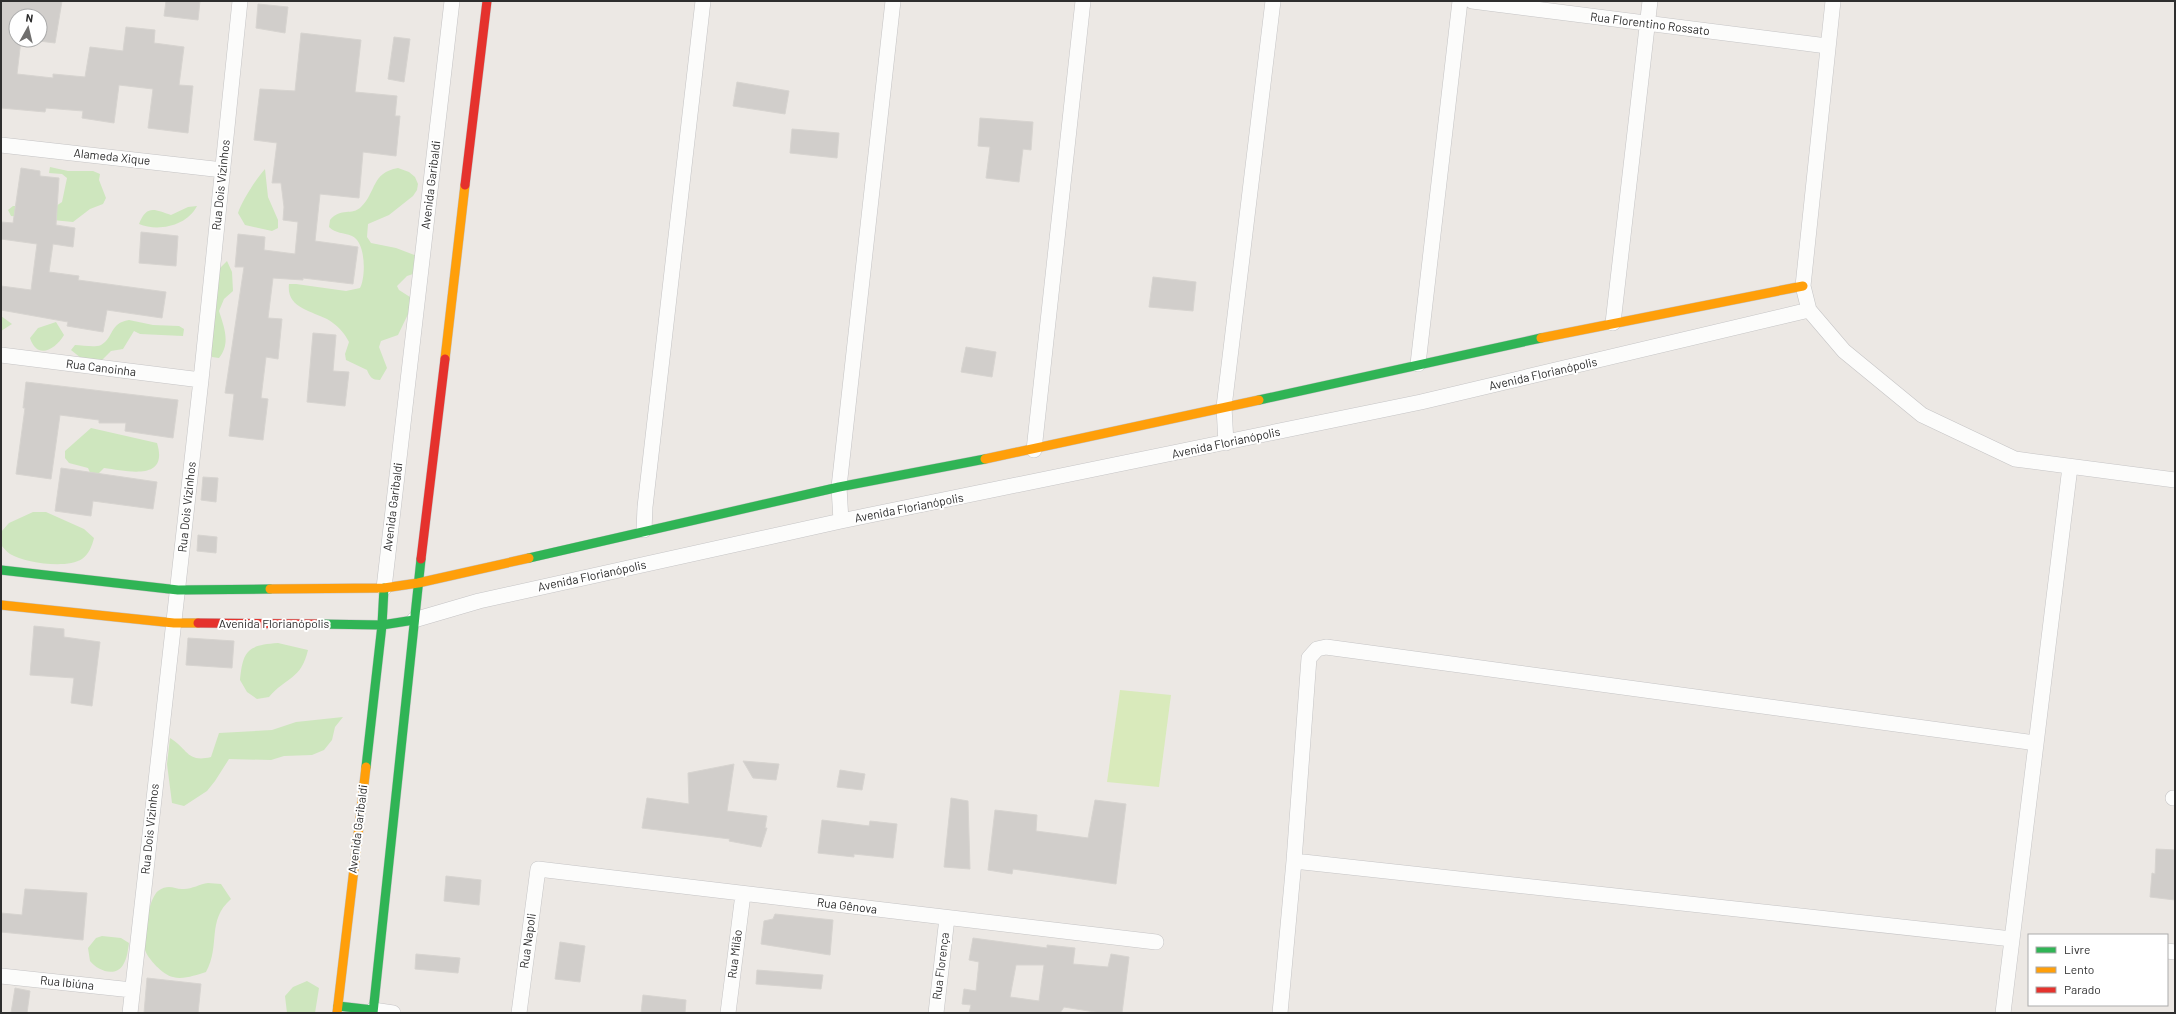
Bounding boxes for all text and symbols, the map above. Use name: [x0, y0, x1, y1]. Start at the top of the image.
north arrow: [8, 8, 48, 48]
street label: Rua Florentino Rossato: [1590, 9, 1711, 37]
text: N: [25, 11, 34, 25]
street label: Rua Dois Vizinhos: [208, 139, 232, 231]
street label: Avenida Garibaldi: [418, 140, 442, 230]
street label: Alameda Xique: [73, 145, 151, 167]
street label: Avenida Florianópolis: [1487, 354, 1598, 392]
street label: Rua Canoinha: [65, 356, 137, 378]
street label: Avenida Florianópolis: [1170, 424, 1282, 460]
street label: Rua Dois Vizinhos: [174, 461, 198, 553]
street label: Avenida Garibaldi: [380, 462, 404, 552]
street label: Avenida Florianópolis: [853, 490, 965, 524]
street label: Avenida Florianópolis: [536, 557, 648, 593]
street label: Avenida Florianópolis: [219, 616, 330, 630]
street label: Rua Dois Vizinhos: [137, 783, 161, 875]
street label: Avenida Garibaldi: [345, 784, 369, 874]
street label: Rua Gênova: [816, 894, 878, 916]
street label: Rua Napoli: [516, 912, 538, 969]
street label: Rua Milão: [724, 929, 744, 979]
street label: Rua Florença: [929, 931, 951, 1000]
legend: [2028, 934, 2168, 1006]
text: Livre: [2064, 942, 2090, 956]
text: Lento: [2064, 962, 2094, 976]
street label: Rua Ibiúna: [39, 972, 95, 992]
text: Parado: [2064, 982, 2101, 996]

